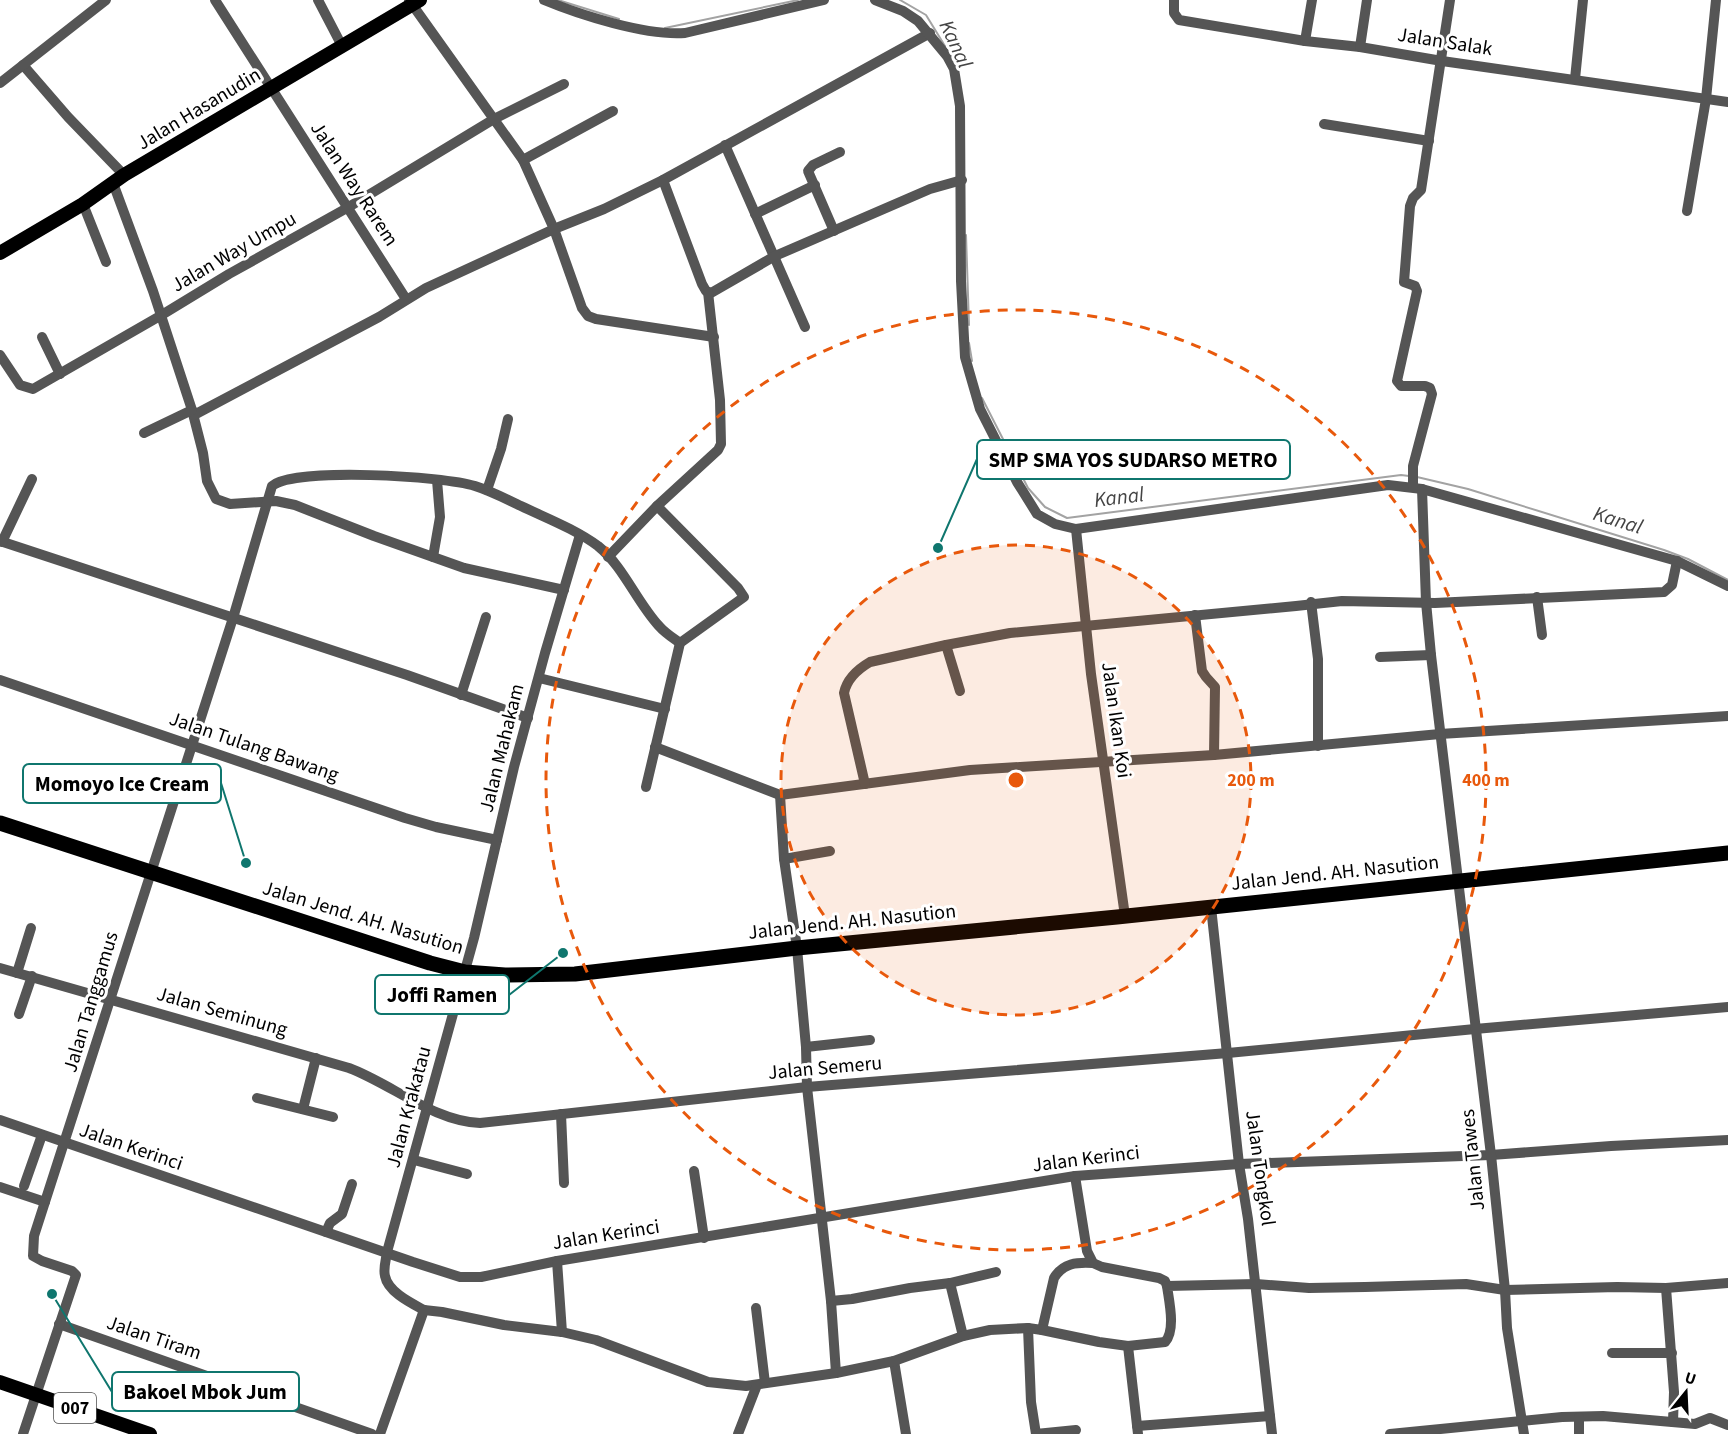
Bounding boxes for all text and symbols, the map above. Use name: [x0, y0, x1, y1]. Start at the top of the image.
water label: Kanal: [932, 15, 981, 74]
street label: Jalan Salak: [1396, 21, 1495, 63]
street label: Jalan Hasanudin: [132, 61, 266, 157]
street label: Jalan Way Rarem: [303, 116, 405, 252]
street label: Jalan Way Umpu: [166, 205, 302, 299]
callout: SMP SMA YOS SUDARSO METRO: [977, 440, 1290, 479]
text: SMP SMA YOS SUDARSO METRO: [988, 445, 1278, 475]
water label: Kanal: [1092, 479, 1147, 515]
water label: Kanal: [1590, 498, 1647, 542]
street label: Jalan Ikan Koi: [1094, 660, 1138, 780]
street label: Jalan Mahakam: [472, 681, 532, 815]
street label: Jalan Tulang Bawang: [165, 705, 343, 789]
callout: Momoyo Ice Cream: [23, 764, 221, 803]
text: 200 m: [1227, 768, 1275, 793]
text: 400 m: [1462, 768, 1510, 793]
text: Momoyo Ice Cream: [35, 769, 209, 799]
centre of rings: [1006, 770, 1026, 790]
street label: Jalan Jend. AH. Nasution: [1230, 848, 1440, 898]
street label: Jalan Jend. AH. Nasution: [259, 874, 467, 962]
street label: Jalan Jend. AH. Nasution: [747, 897, 957, 947]
street label: Jalan Tanggamus: [56, 928, 126, 1076]
callout: Joffi Ramen: [375, 975, 509, 1014]
street label: Jalan Seminung: [153, 980, 291, 1044]
text: Joffi Ramen: [387, 980, 497, 1010]
street label: Jalan Krakatau: [379, 1043, 439, 1171]
street label: Jalan Semeru: [767, 1049, 883, 1087]
street label: Jalan Tongkol: [1238, 1108, 1282, 1228]
street label: Jalan Tawes: [1454, 1108, 1492, 1212]
street label: Jalan Kerinci: [75, 1116, 187, 1178]
street label: Jalan Kerinci: [1031, 1139, 1141, 1179]
street label: Jalan Kerinci: [550, 1213, 662, 1257]
street label: Jalan Tiram: [103, 1309, 205, 1367]
north arrow: [1656, 1362, 1716, 1422]
text: U: [1682, 1367, 1699, 1391]
callout: Bakoel Mbok Jum: [112, 1372, 299, 1411]
text: Bakoel Mbok Jum: [123, 1377, 287, 1407]
road number: 007: [54, 1393, 96, 1423]

